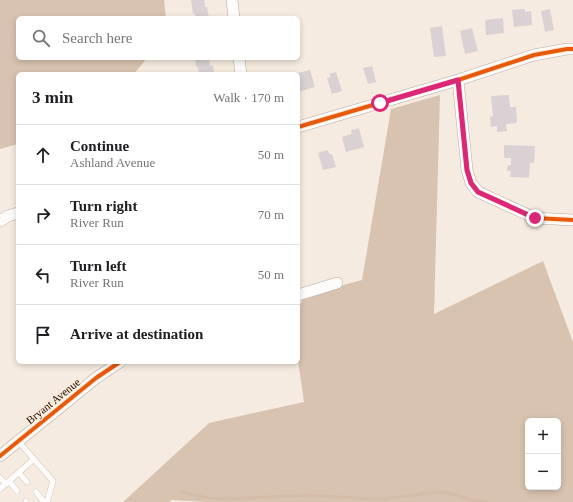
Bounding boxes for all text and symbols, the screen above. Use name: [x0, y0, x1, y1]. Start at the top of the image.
search box: [16, 16, 300, 60]
icon: search: [30, 27, 52, 49]
text: Search here: [62, 30, 132, 46]
text: 3 min: [32, 88, 73, 107]
text: Walk · 170 m: [213, 90, 284, 105]
route start: [371, 94, 389, 112]
text: Continue: [70, 138, 129, 154]
icon: ahead: [32, 144, 54, 166]
text: 50 m: [258, 147, 284, 162]
text: Ashland Avenue: [70, 155, 155, 170]
text: Turn right: [70, 198, 137, 214]
icon: right: [32, 204, 54, 226]
text: 70 m: [258, 207, 284, 222]
route end: [526, 209, 544, 227]
text: River Run: [70, 215, 124, 230]
text: Turn left: [70, 258, 127, 274]
icon: left: [32, 264, 54, 286]
text: 50 m: [258, 267, 284, 282]
text: River Run: [70, 275, 124, 290]
icon: arrive: [32, 324, 54, 346]
text: Arrive at destination: [70, 326, 203, 342]
street label: Bryant Avenue: [24, 376, 82, 426]
map controls: [525, 418, 561, 490]
button: +: [525, 418, 561, 454]
button: −: [525, 454, 561, 490]

